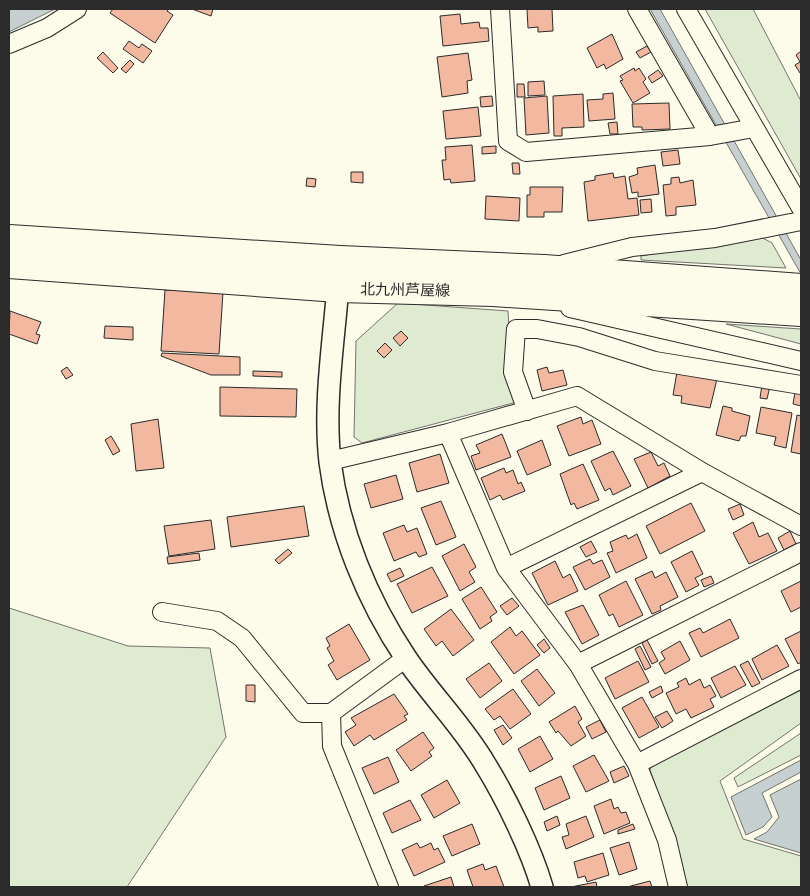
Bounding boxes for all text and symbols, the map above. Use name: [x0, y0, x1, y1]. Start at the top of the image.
street label: 北九州芦屋線: [360, 280, 450, 300]

